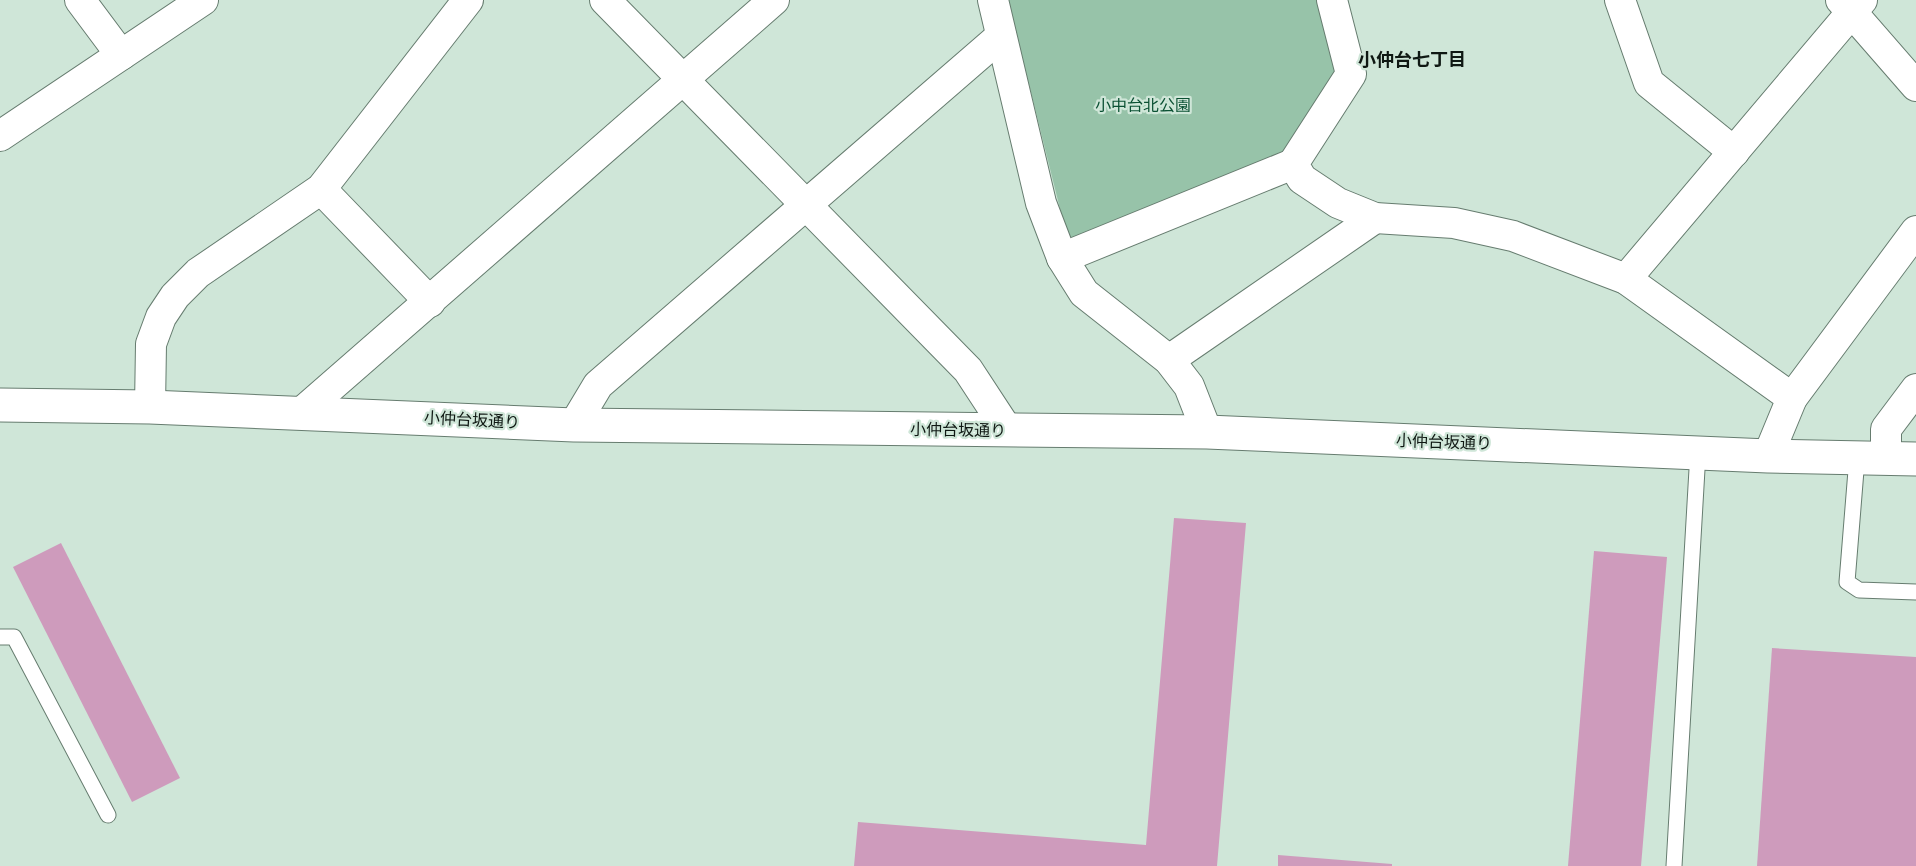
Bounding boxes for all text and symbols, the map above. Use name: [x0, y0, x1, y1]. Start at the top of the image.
district label: 小仲台七丁目: [1358, 49, 1466, 71]
park label: 小中台北公園: [1095, 96, 1191, 115]
street label: 小仲台坂通り: [424, 408, 520, 432]
street label: 小仲台坂通り: [910, 420, 1006, 440]
street label: 小仲台坂通り: [1396, 431, 1492, 453]

